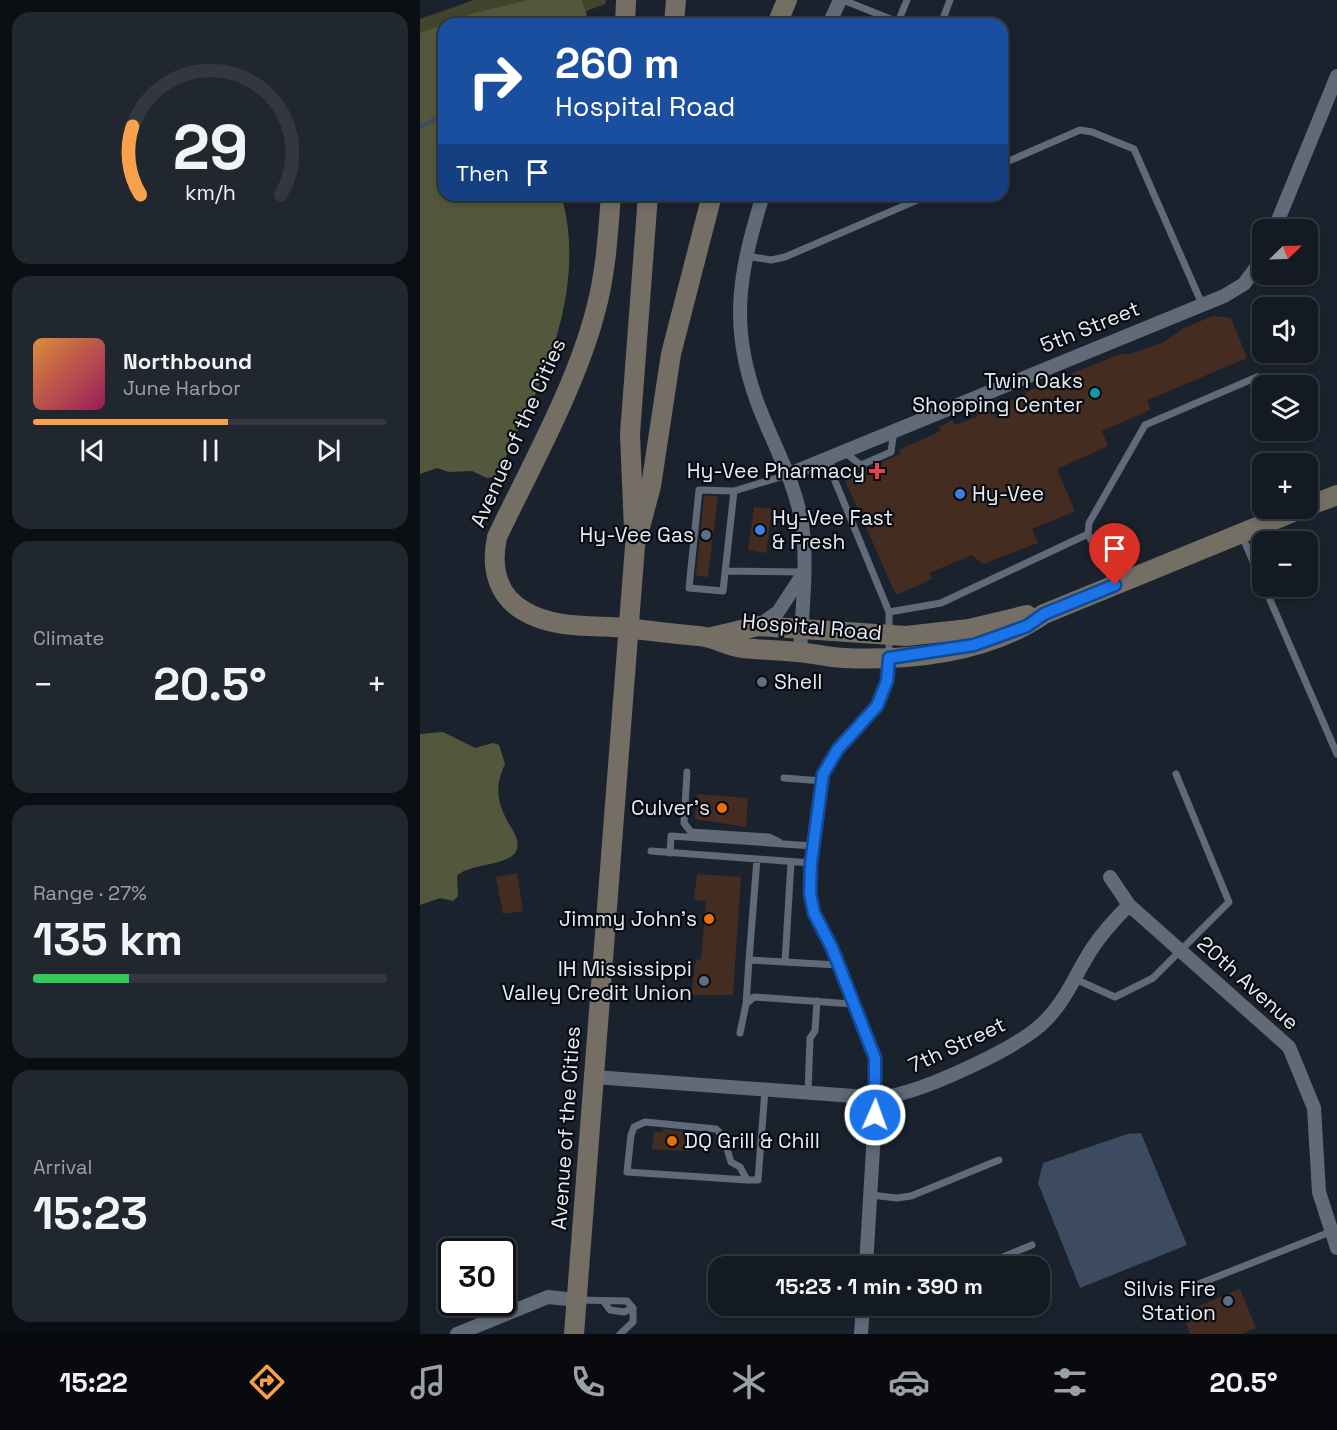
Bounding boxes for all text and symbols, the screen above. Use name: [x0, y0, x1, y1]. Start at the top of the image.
text: 260 m: [555, 37, 680, 90]
icon: right: [456, 42, 534, 120]
text: Hospital Road: [555, 89, 735, 124]
text: 29: [172, 108, 248, 187]
icon: arrive: [521, 156, 554, 189]
text: Then: [456, 159, 509, 187]
text: km/h: [184, 180, 236, 207]
north arrow: [1252, 219, 1318, 285]
map controls: [1252, 219, 1318, 597]
street label: 5th Street: [1036, 294, 1143, 359]
button: sound: [1252, 297, 1318, 363]
street label: Avenue of the Cities: [464, 334, 571, 532]
text: Northbound: [123, 347, 252, 375]
place label: Twin Oaks Shopping Center: [912, 367, 1083, 418]
text: June Harbor: [123, 375, 241, 401]
button: layers: [1252, 375, 1318, 441]
marker: Twin Oaks Shopping Center: [1088, 386, 1102, 400]
icon: previous: [76, 434, 109, 467]
icon: pause: [194, 434, 227, 467]
icon: next: [312, 434, 345, 467]
button: +: [1252, 453, 1318, 519]
place label: Hy-Vee Pharmacy: [687, 457, 865, 484]
marker: Hy-Vee Pharmacy: [870, 464, 884, 478]
place label: Hy-Vee: [972, 480, 1044, 507]
marker: Hy-Vee: [953, 487, 967, 501]
place label: Hy-Vee Fast & Fresh: [772, 504, 893, 555]
place label: Hy-Vee Gas: [580, 521, 694, 548]
marker: Hy-Vee Fast & Fresh: [753, 523, 767, 537]
pin: [1089, 523, 1140, 585]
marker: Hy-Vee Gas: [699, 528, 713, 542]
button: −: [1252, 531, 1318, 597]
icon: arrive: [1098, 532, 1131, 565]
street label: Hospital Road: [741, 607, 883, 646]
text: Climate: [33, 625, 104, 651]
text: 20.5°: [153, 656, 267, 713]
text: −: [33, 664, 53, 706]
text: +: [367, 664, 387, 706]
place label: Shell: [774, 668, 822, 695]
marker: Shell: [755, 675, 769, 689]
place label: Culver's: [631, 794, 710, 821]
marker: Culver's: [715, 801, 729, 815]
text: Range · 27%: [33, 880, 147, 906]
place label: Jimmy John's: [559, 905, 697, 932]
text: 135 km: [33, 911, 183, 968]
marker: Jimmy John's: [702, 912, 716, 926]
street label: 20th Avenue: [1192, 930, 1305, 1035]
place label: IH Mississippi Valley Credit Union: [502, 955, 692, 1006]
marker: IH Mississippi Valley Credit Union: [697, 974, 711, 988]
street label: 7th Street: [904, 1010, 1010, 1079]
street label: Avenue of the Cities: [545, 1025, 586, 1231]
position arrow: [843, 1083, 907, 1147]
place label: DQ Grill & Chill: [684, 1127, 820, 1154]
marker: DQ Grill & Chill: [665, 1134, 679, 1148]
text: Arrival: [33, 1154, 92, 1180]
text: 15:23: [33, 1185, 148, 1242]
speed limit sign: 30: [438, 1238, 516, 1316]
text: 15:23 · 1 min · 390 m: [775, 1272, 983, 1300]
place label: Silvis Fire Station: [1123, 1275, 1216, 1326]
marker: Silvis Fire Station: [1221, 1294, 1235, 1308]
icon: directions: [246, 1361, 288, 1403]
icon: music: [407, 1361, 449, 1403]
icon: phone: [567, 1361, 609, 1403]
icon: climate: [728, 1361, 770, 1403]
icon: car: [888, 1361, 930, 1403]
icon: filters: [1049, 1361, 1091, 1403]
text: 15:22: [59, 1365, 128, 1400]
text: 20.5°: [1210, 1365, 1278, 1400]

